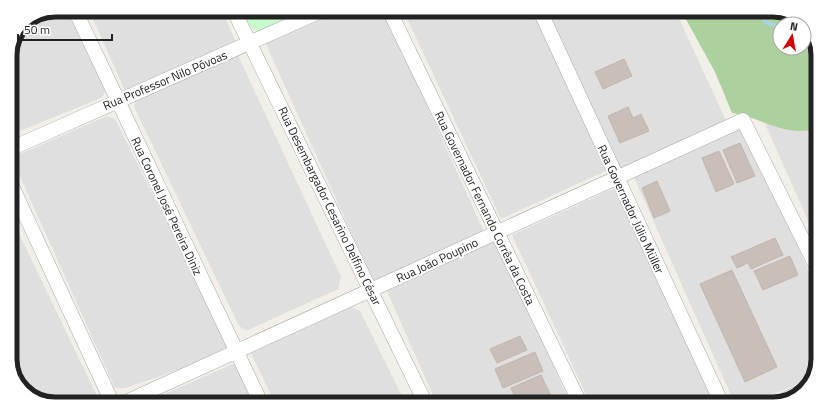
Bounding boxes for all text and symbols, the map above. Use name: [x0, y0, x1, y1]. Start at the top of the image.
scale bar: [18, 16, 112, 42]
north arrow: [772, 16, 812, 56]
text: N: [789, 18, 799, 35]
text: 50 m: [24, 20, 50, 39]
street label: Rua Professor Nilo Póvoas: [100, 45, 231, 115]
street label: Rua Desembargador Cesarino Delfino César: [273, 103, 387, 309]
street label: Rua Governador Fernando Corrêa da Costa: [430, 108, 540, 308]
street label: Rua Coronel José Pereira Diniz: [126, 134, 208, 278]
street label: Rua Governador Júlio Müller: [593, 141, 669, 277]
street label: Rua João Poupino: [393, 233, 481, 287]

